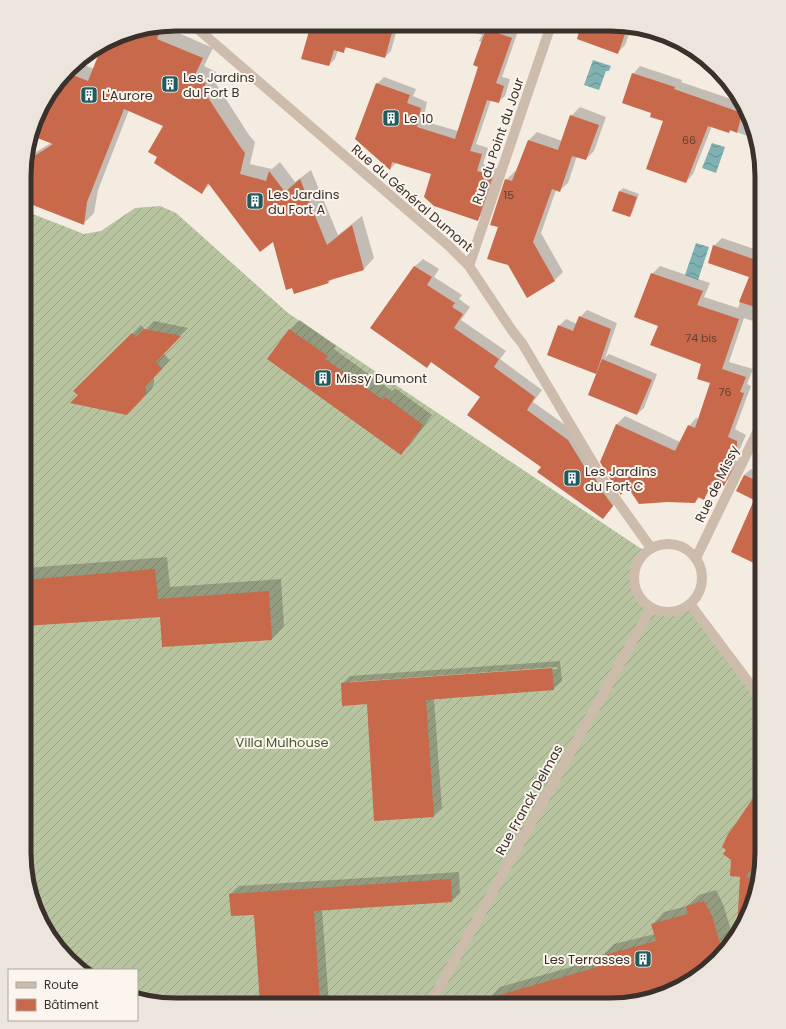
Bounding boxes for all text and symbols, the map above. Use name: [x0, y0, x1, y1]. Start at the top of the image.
place label: Les Jardins du Fort B: [183, 68, 255, 102]
building icon: Les Jardins du Fort B: [160, 74, 180, 94]
street label: Rue du Point du Jour: [467, 75, 529, 207]
building icon: L'Aurore: [79, 85, 99, 105]
place label: L'Aurore: [102, 86, 153, 105]
building icon: Le 10: [381, 108, 401, 128]
place label: Le 10: [404, 109, 433, 128]
house number: 66: [682, 132, 696, 148]
street label: Rue du Général Dumont: [347, 140, 477, 256]
place label: Les Jardins du Fort A: [268, 185, 340, 219]
house number: 15: [504, 187, 514, 203]
building icon: Les Jardins du Fort A: [245, 191, 265, 211]
house number: 74 bis: [685, 330, 717, 346]
building icon: Missy Dumont: [313, 368, 333, 388]
place label: Missy Dumont: [336, 369, 427, 388]
house number: 76: [719, 384, 732, 400]
street label: Rue de Missy: [690, 442, 744, 526]
place label: Les Jardins du Fort C: [585, 462, 657, 496]
building icon: Les Jardins du Fort C: [562, 468, 582, 488]
park label: Villa Mulhouse: [235, 733, 329, 752]
street label: Rue Franck Delmas: [491, 741, 567, 859]
building icon: Les Terrasses: [633, 949, 653, 969]
place label: Les Terrasses: [544, 950, 630, 969]
legend: [8, 969, 138, 1021]
text: Route: [44, 976, 78, 993]
text: Bâtiment: [44, 996, 99, 1013]

